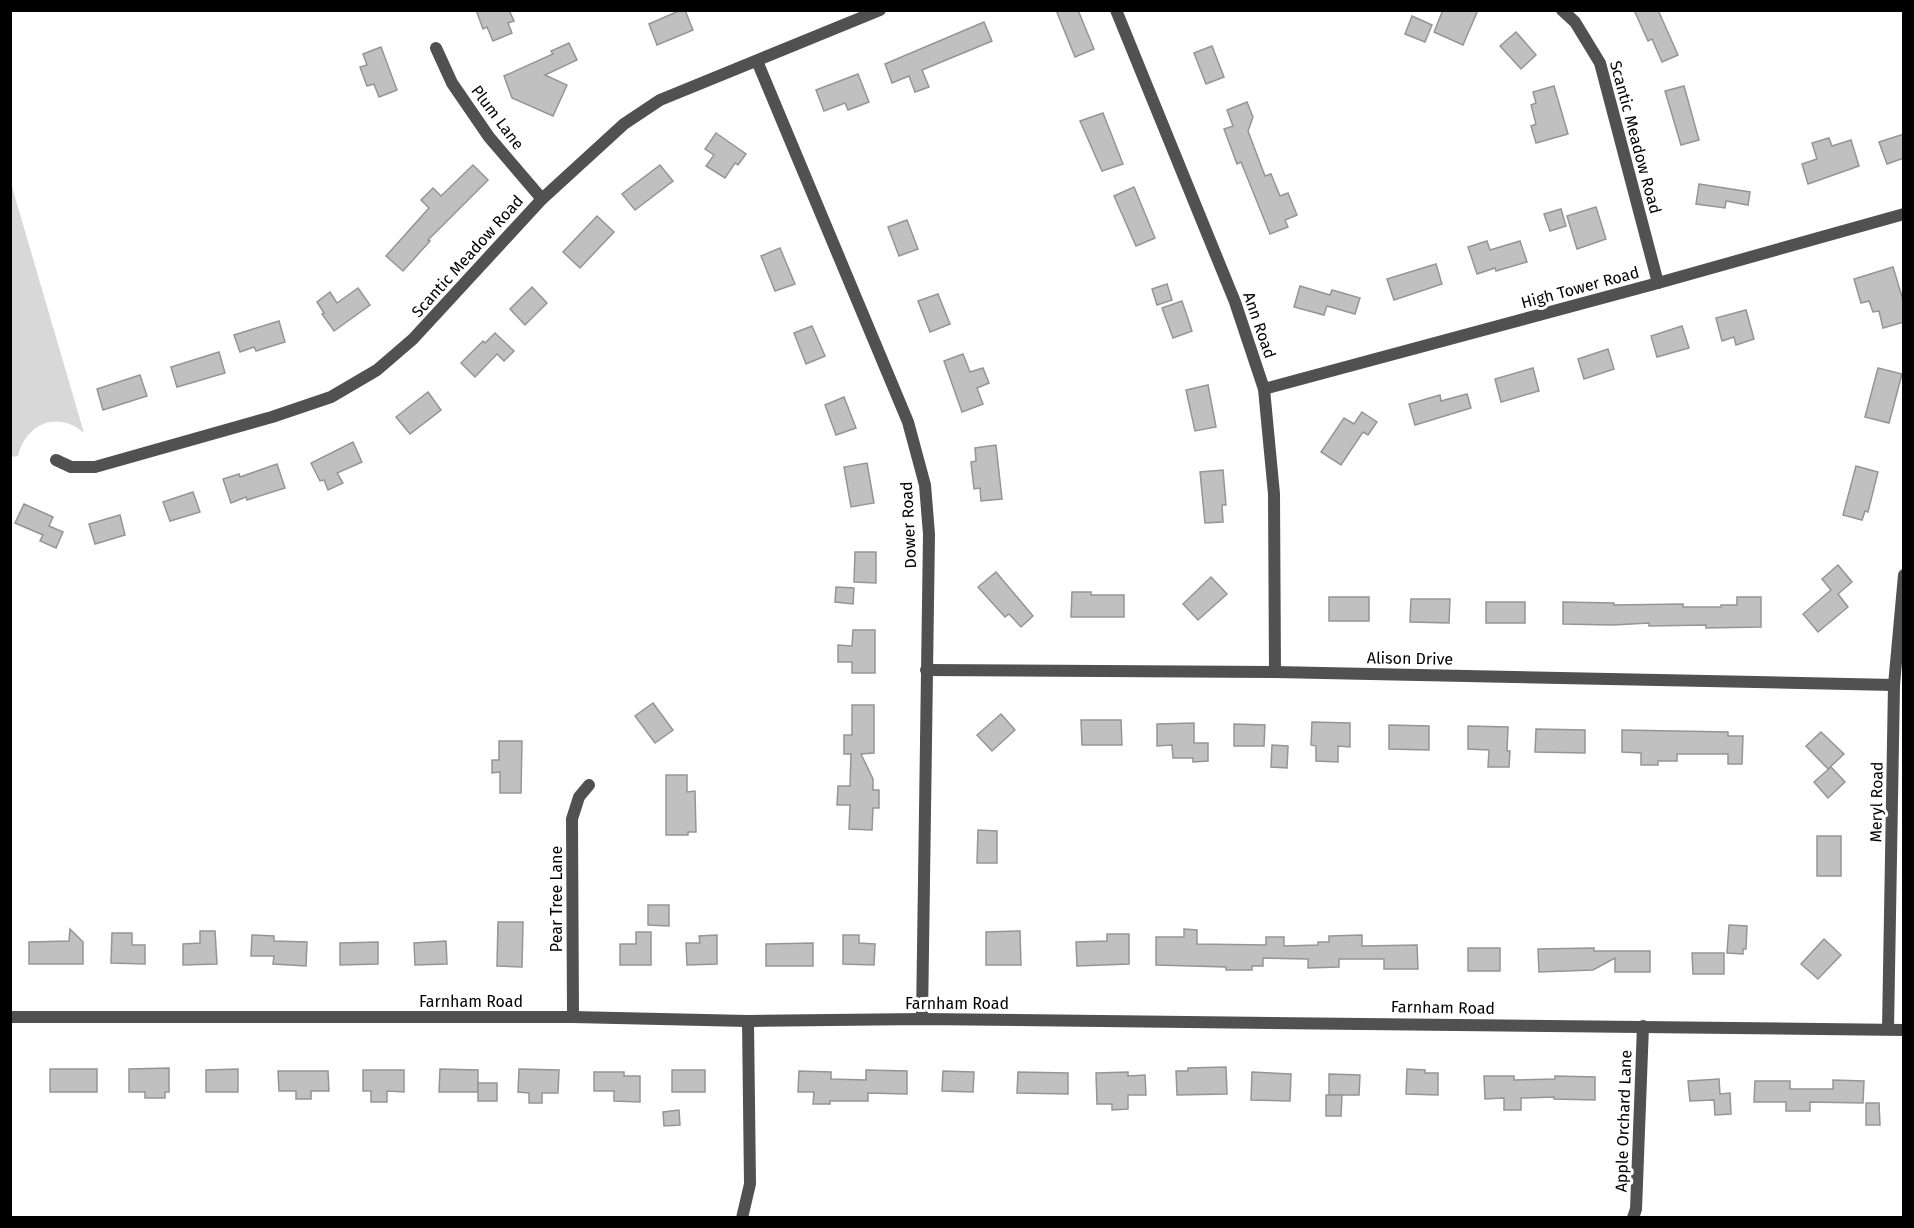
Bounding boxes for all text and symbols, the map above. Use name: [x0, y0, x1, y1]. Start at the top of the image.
street label: Scantic Meadow Road: [1606, 59, 1665, 216]
street label: Plum Lane: [467, 81, 528, 153]
street label: Scantic Meadow Road: [408, 191, 527, 321]
street label: High Tower Road: [1519, 263, 1641, 312]
street label: Ann Road: [1239, 289, 1280, 361]
street label: Dower Road: [897, 481, 920, 569]
street label: Alison Drive: [1367, 648, 1453, 669]
street label: Meryl Road: [1866, 761, 1887, 843]
street label: Pear Tree Lane: [547, 846, 566, 952]
street label: Farnham Road: [419, 992, 523, 1011]
street label: Farnham Road: [905, 994, 1009, 1013]
street label: Farnham Road: [1391, 997, 1495, 1018]
street label: Apple Orchard Lane: [1612, 1050, 1635, 1192]

